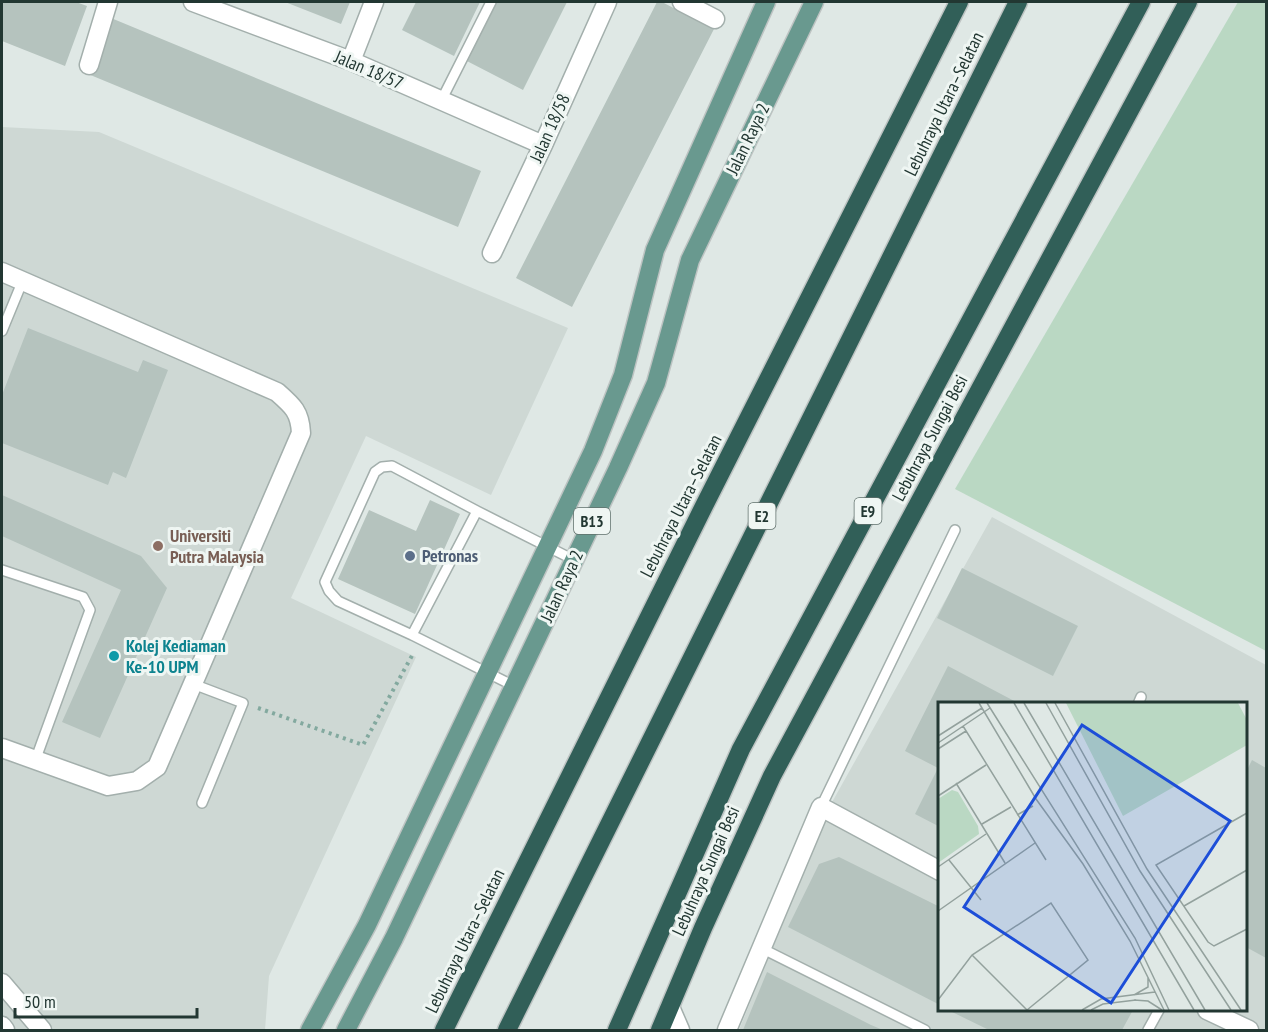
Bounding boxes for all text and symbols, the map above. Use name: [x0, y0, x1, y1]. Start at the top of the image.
street label: Lebuhraya Utara–Selatan: [899, 28, 988, 180]
street label: Jalan 18/57: [330, 44, 407, 94]
street label: Jalan 18/58: [524, 90, 575, 166]
street label: Jalan Raya 2: [720, 99, 775, 179]
street label: Lebuhraya Sungai Besi: [887, 371, 972, 505]
street label: Lebuhraya Utara–Selatan: [635, 430, 727, 581]
road number: E9: [854, 498, 882, 524]
road number: E2: [748, 503, 776, 529]
road number: B13: [574, 508, 610, 534]
place label: Universiti Putra Malaysia: [170, 524, 264, 568]
marker: Universiti Putra Malaysia: [151, 539, 165, 553]
place label: Petronas: [422, 544, 478, 567]
street label: Jalan Raya 2: [535, 546, 588, 626]
marker: Petronas: [403, 549, 417, 563]
place label: Kolej Kediaman Ke-10 UPM: [126, 634, 226, 678]
marker: Kolej Kediaman Ke-10 UPM: [107, 649, 121, 663]
inset map: [938, 702, 1247, 1011]
street label: Lebuhraya Sungai Besi: [667, 802, 744, 939]
street label: Lebuhraya Utara–Selatan: [420, 865, 509, 1017]
scale bar: [15, 981, 196, 1019]
text: 50 m: [24, 990, 56, 1013]

